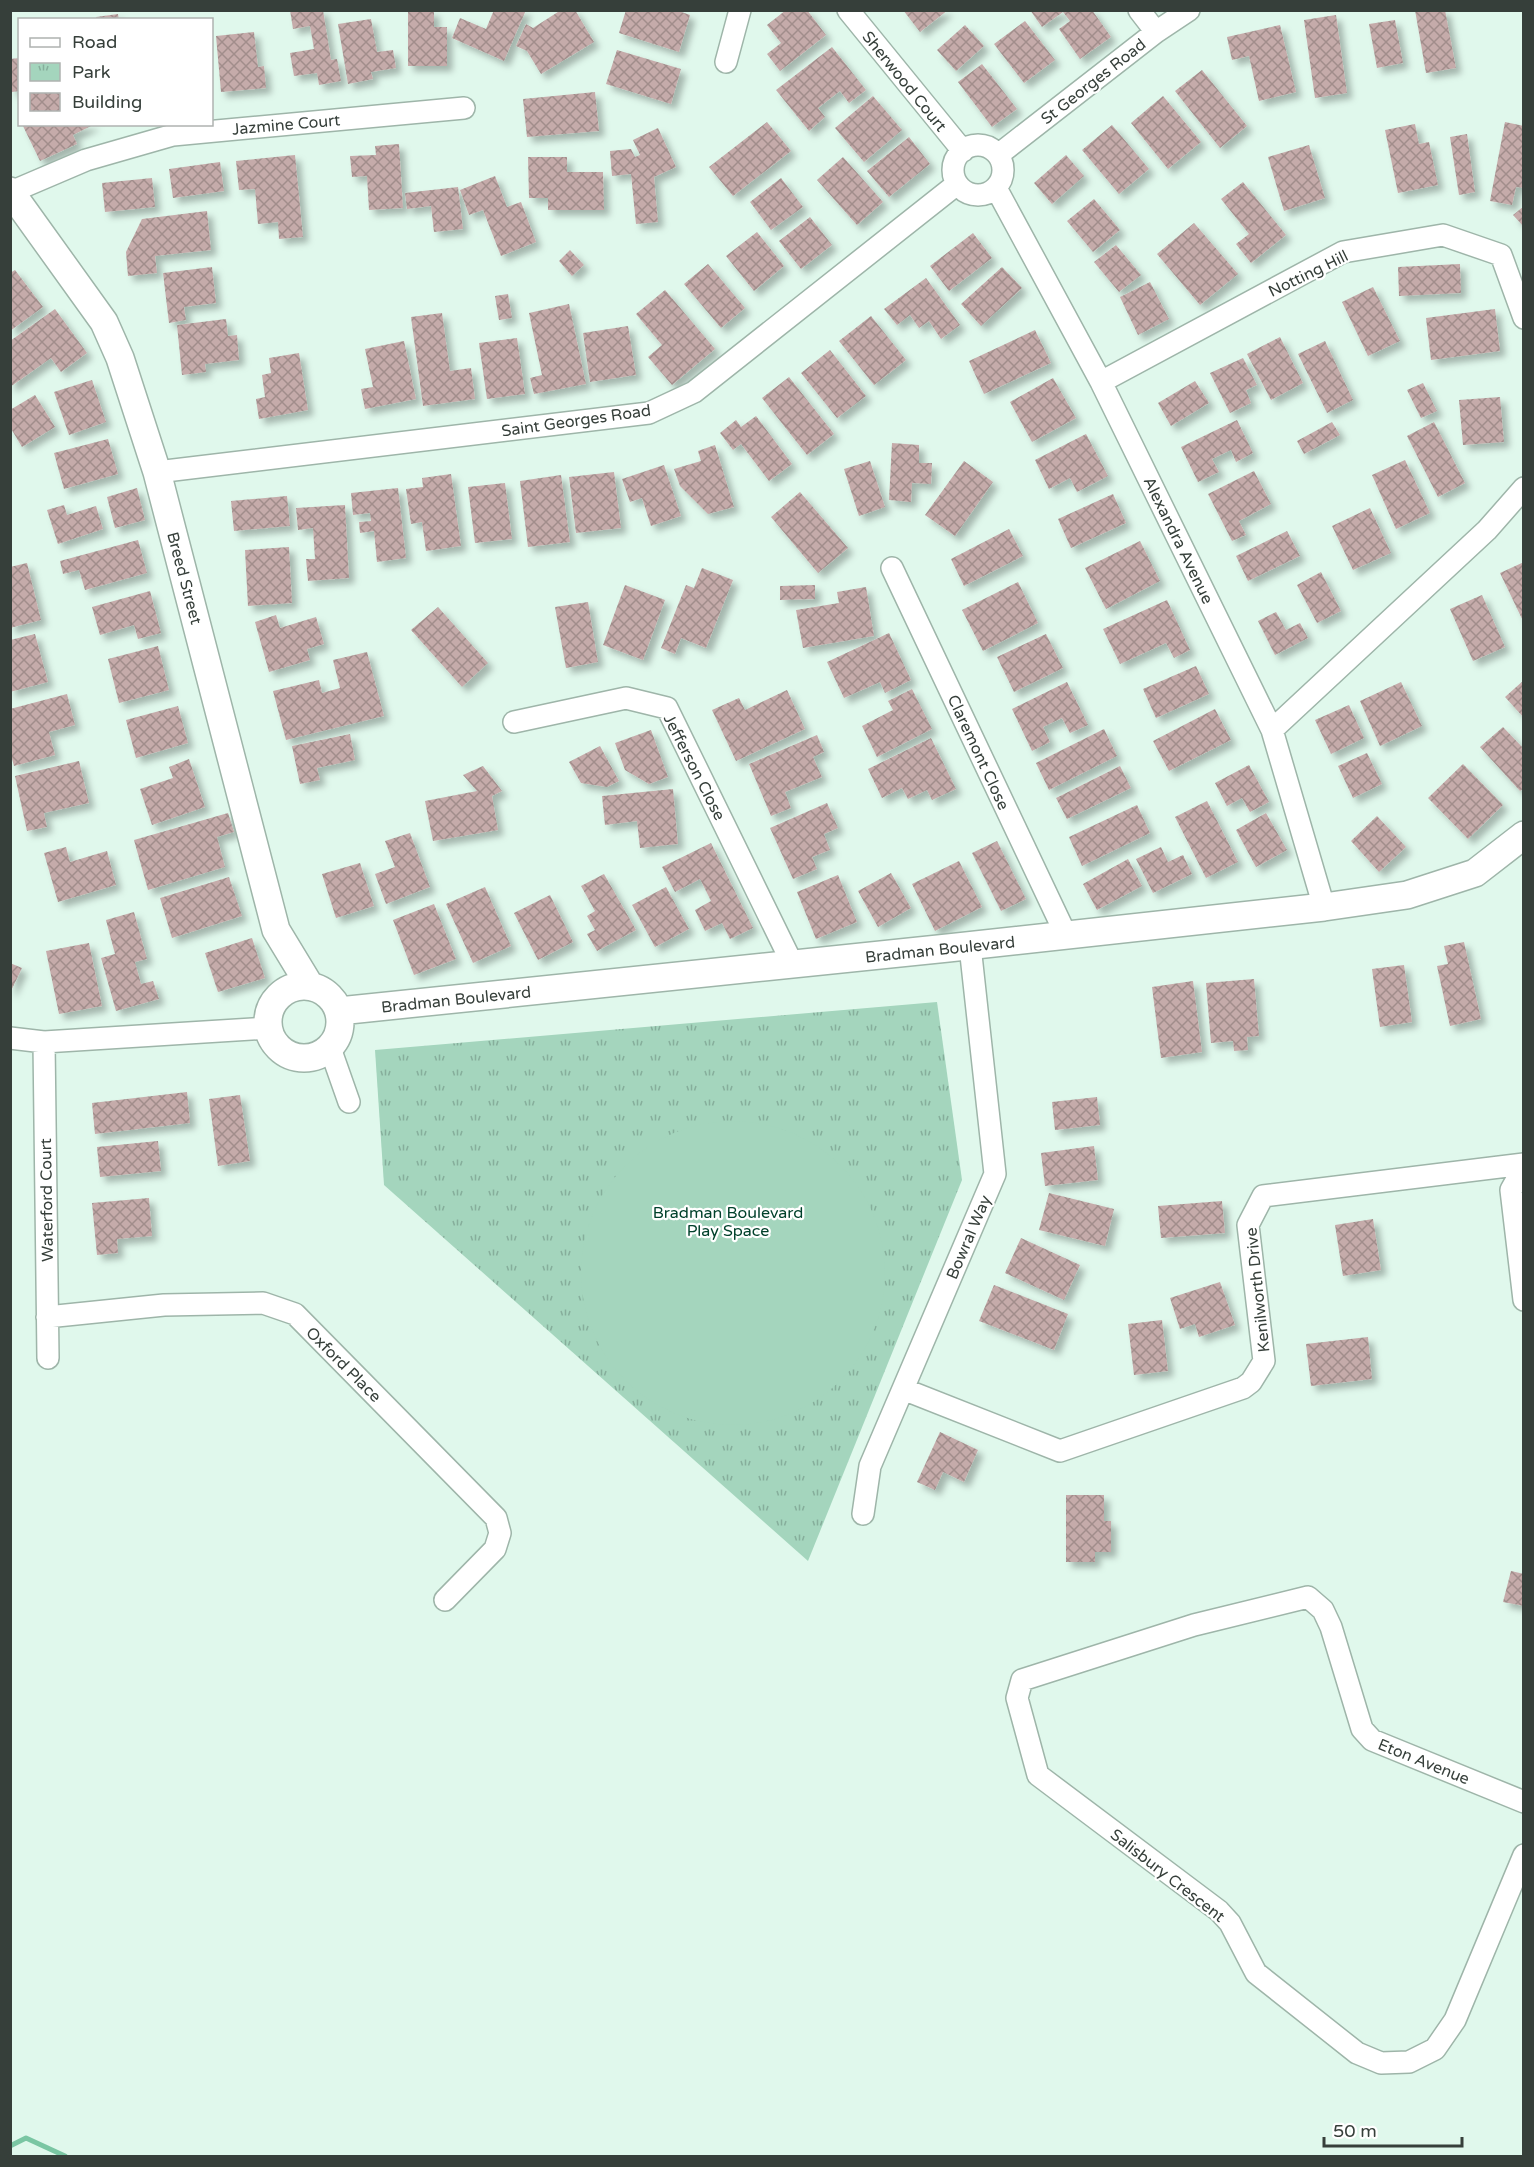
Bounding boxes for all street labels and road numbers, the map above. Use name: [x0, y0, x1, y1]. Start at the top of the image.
street label: Sherwood Court: [858, 27, 951, 136]
street label: St Georges Road: [1037, 35, 1150, 129]
street label: Jazmine Court: [231, 110, 341, 140]
street label: Notting Hill: [1265, 246, 1352, 302]
street label: Saint Georges Road: [500, 401, 652, 441]
street label: Alexandra Avenue: [1139, 474, 1218, 607]
street label: Breed Street: [162, 530, 206, 627]
street label: Claremont Close: [943, 692, 1014, 813]
street label: Jefferson Close: [659, 711, 729, 824]
street label: Bradman Boulevard: [864, 932, 1016, 968]
street label: Bradman Boulevard: [380, 982, 532, 1018]
street label: Waterford Court: [36, 1138, 58, 1262]
street label: Bowral Way: [942, 1192, 996, 1283]
street label: Kenilworth Drive: [1241, 1227, 1274, 1353]
street label: Oxford Place: [301, 1323, 385, 1407]
street label: Eton Avenue: [1375, 1735, 1472, 1789]
street label: Salisbury Crescent: [1106, 1825, 1229, 1927]

